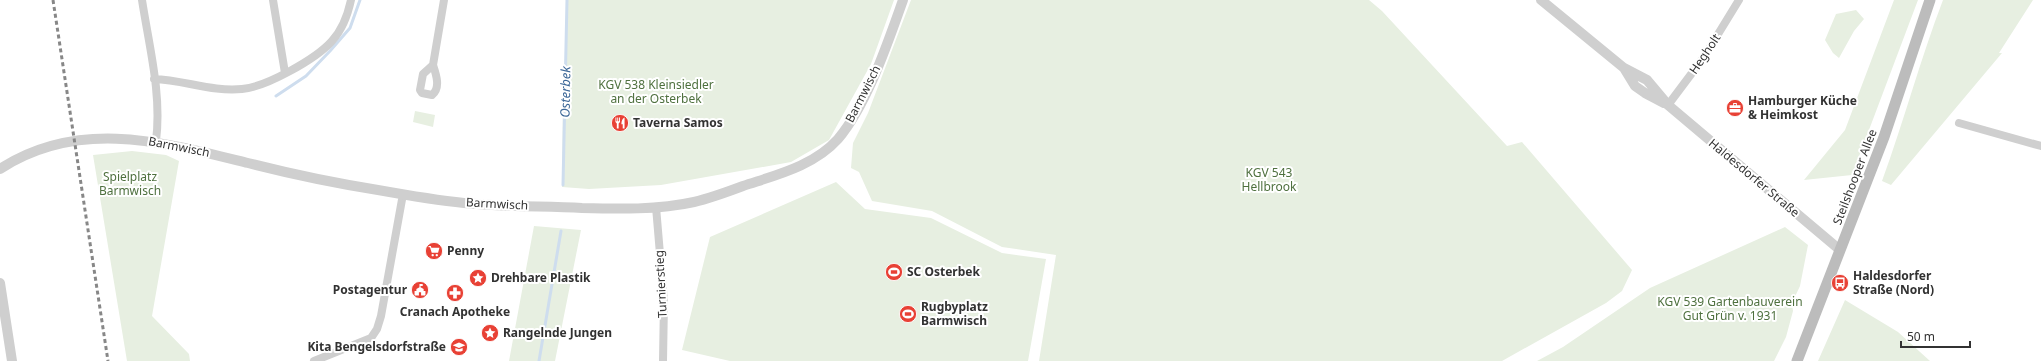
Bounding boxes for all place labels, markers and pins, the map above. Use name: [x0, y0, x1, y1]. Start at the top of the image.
place label: Hamburger Küche & Heimkost: [1748, 92, 1857, 123]
office icon: Hamburger Küche & Heimkost: [1725, 98, 1745, 118]
restaurant icon: Taverna Samos: [610, 113, 630, 133]
place label: Taverna Samos: [633, 114, 723, 131]
supermarket icon: Penny: [424, 241, 444, 261]
place label: Penny: [447, 242, 484, 259]
sports icon: SC Osterbek: [884, 262, 904, 282]
place label: SC Osterbek: [907, 263, 980, 280]
place label: Haldesdorfer Straße (Nord): [1853, 267, 1934, 298]
place icon: Drehbare Plastik: [468, 268, 488, 288]
place label: Drehbare Plastik: [491, 269, 591, 286]
bus stop icon: Haldesdorfer Straße (Nord): [1830, 273, 1850, 293]
public building icon: Postagentur: [410, 280, 430, 300]
place label: Postagentur: [333, 281, 408, 298]
pharmacy icon: Cranach Apotheke: [445, 283, 465, 303]
place label: Rugbyplatz Barmwisch: [921, 298, 988, 329]
place label: Cranach Apotheke: [400, 303, 510, 320]
sports icon: Rugbyplatz Barmwisch: [898, 304, 918, 324]
place icon: Rangelnde Jungen: [480, 323, 500, 343]
place label: Rangelnde Jungen: [503, 324, 612, 341]
school or university icon: Kita Bengelsdorfstraße: [449, 337, 469, 357]
place label: Kita Bengelsdorfstraße: [307, 338, 446, 355]

